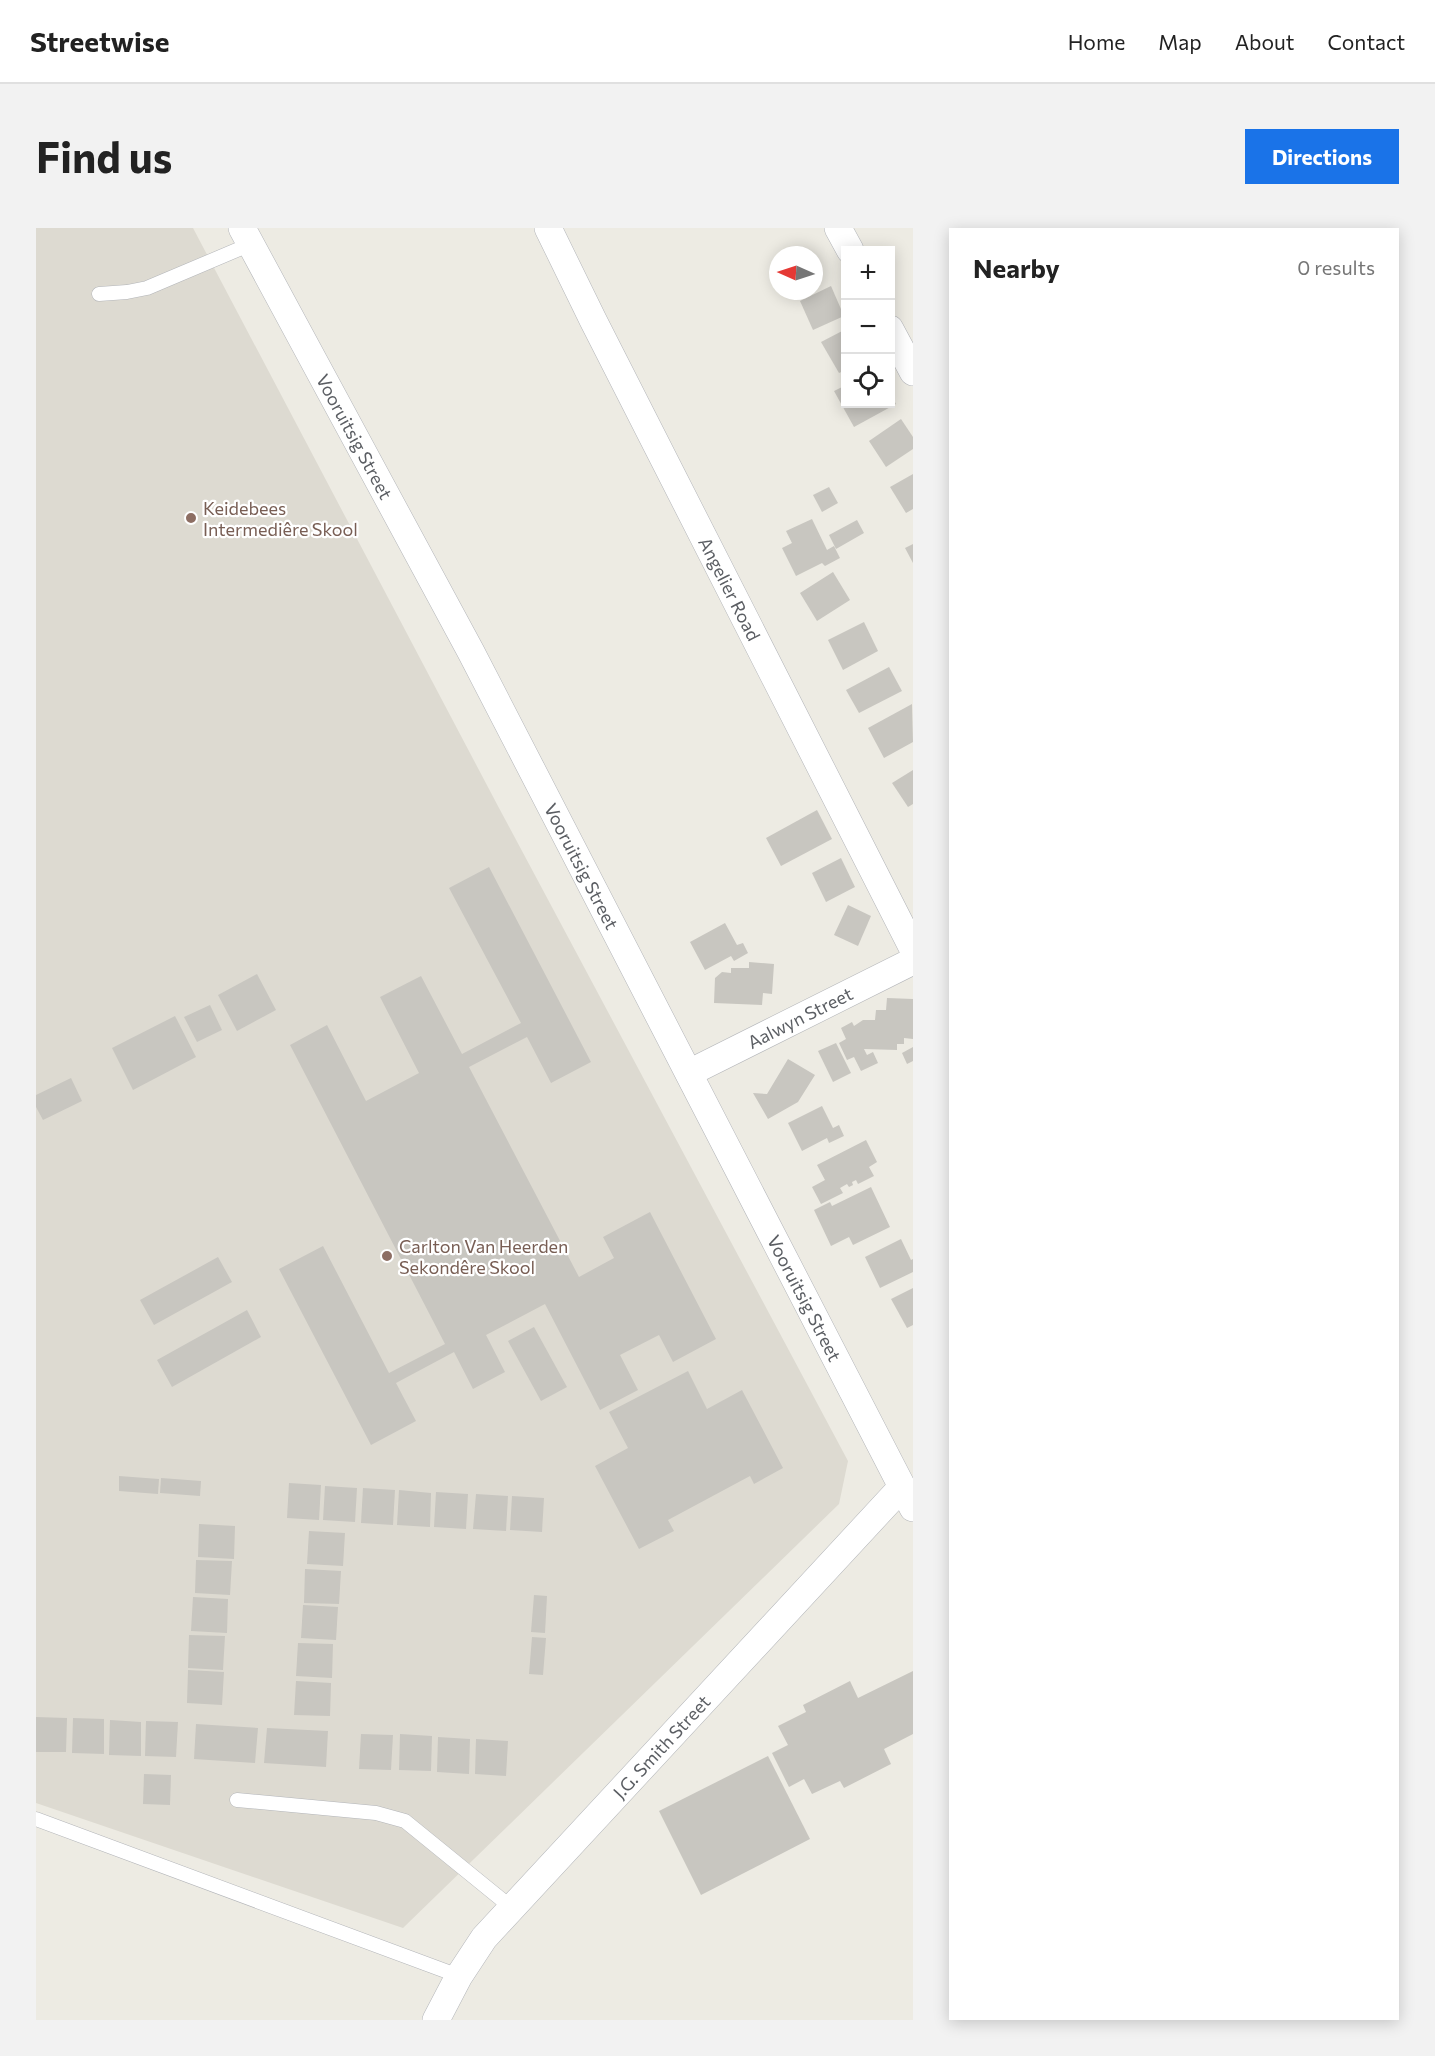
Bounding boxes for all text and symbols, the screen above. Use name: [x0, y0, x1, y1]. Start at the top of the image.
text: Streetwise: [30, 24, 170, 58]
text: Home: [1068, 29, 1125, 54]
text: Map: [1158, 29, 1202, 54]
text: About: [1235, 29, 1294, 54]
text: Contact: [1327, 29, 1405, 54]
button: Directions: [1245, 129, 1399, 184]
text: Find us: [36, 130, 172, 182]
north arrow: [769, 246, 823, 300]
map controls: [841, 246, 895, 408]
button: +: [841, 246, 895, 300]
text: Nearby: [973, 252, 1060, 283]
text: 0 results: [1297, 255, 1375, 279]
button: −: [841, 300, 895, 354]
button: locate: [841, 354, 895, 408]
street label: Vooruitsig Street: [312, 370, 397, 503]
place label: Keidebees Intermediêre Skool: [203, 497, 358, 540]
marker: Keidebees Intermediêre Skool: [184, 511, 198, 525]
street label: Angelier Road: [694, 533, 765, 644]
street label: Vooruitsig Street: [540, 799, 623, 933]
street label: Aalwyn Street: [744, 982, 856, 1053]
street label: Vooruitsig Street: [763, 1231, 846, 1365]
place label: Carlton Van Heerden Sekondêre Skool: [399, 1235, 568, 1278]
marker: Carlton Van Heerden Sekondêre Skool: [380, 1249, 394, 1263]
street label: J.G. Smith Street: [608, 1690, 715, 1803]

